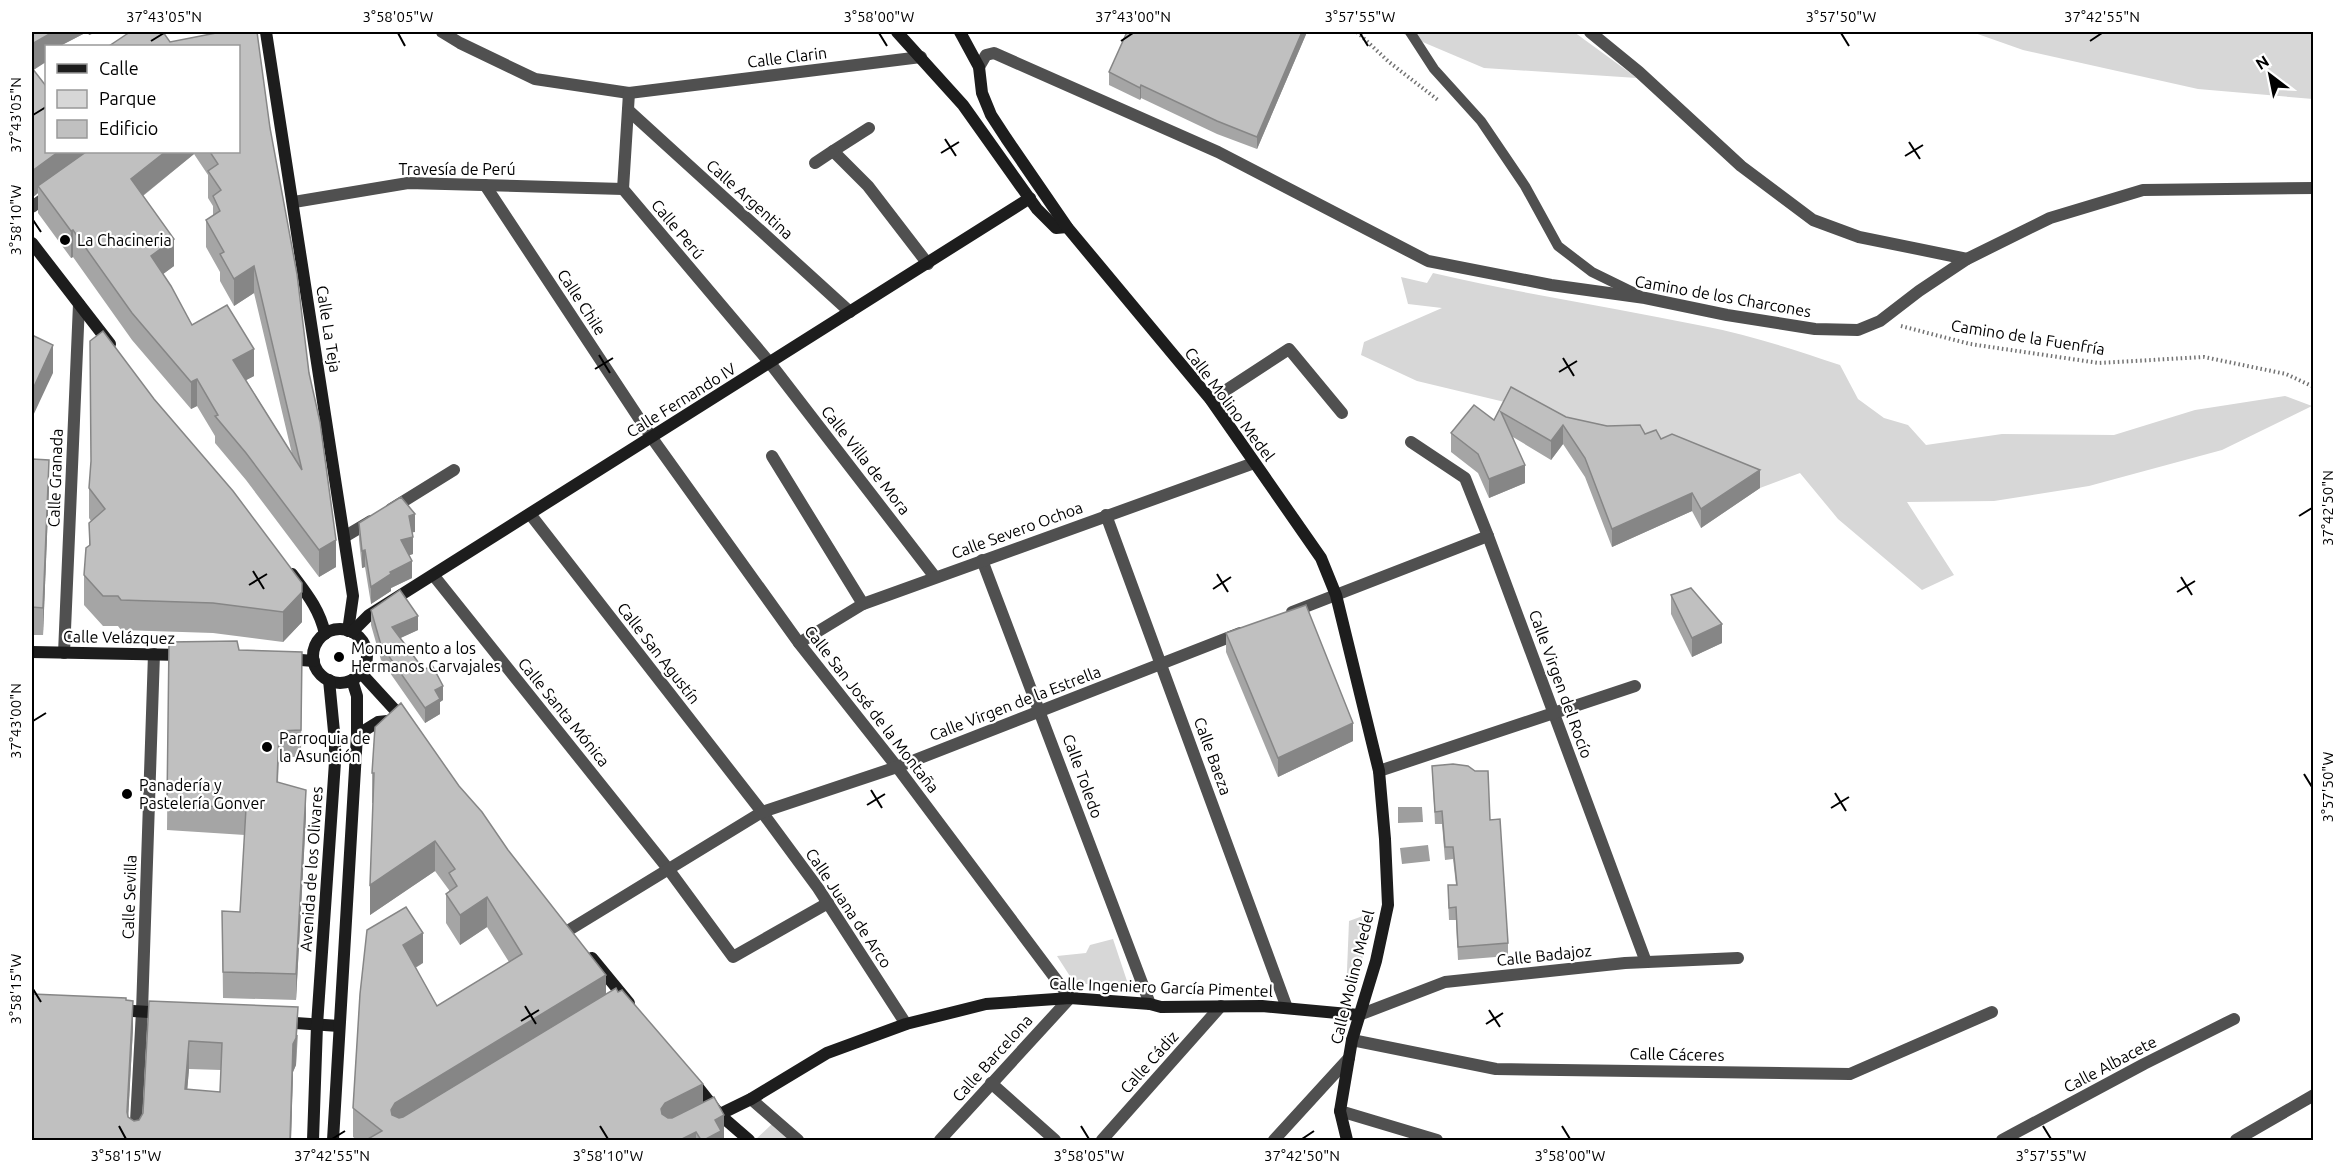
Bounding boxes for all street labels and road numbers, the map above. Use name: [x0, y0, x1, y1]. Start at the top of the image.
street label: Calle Clarin: [746, 43, 828, 71]
street label: Calle Argentina: [703, 155, 797, 243]
street label: Travesía de Perú: [398, 160, 516, 178]
street label: Calle Perú: [648, 196, 708, 262]
street label: Calle Chile: [554, 266, 610, 338]
street label: Camino de los Charcones: [1633, 272, 1813, 320]
street label: Calle La Teja: [313, 284, 345, 374]
street label: Camino de la Fuenfría: [1950, 316, 2106, 358]
street label: Calle Molino Medel: [1181, 344, 1279, 464]
street label: Calle Fernando IV: [623, 359, 739, 441]
street label: Calle Villa de Mora: [818, 402, 914, 518]
street label: Calle Granada: [44, 428, 66, 528]
street label: Calle Severo Ochoa: [949, 498, 1085, 562]
street label: Calle San Agustín: [614, 599, 704, 707]
street label: Calle Virgen del Rocío: [1526, 607, 1596, 761]
street label: Calle San José de la Montaña: [801, 622, 943, 796]
street label: Calle Velázquez: [63, 627, 175, 647]
street label: Calle Santa Mónica: [515, 654, 613, 770]
street label: Calle Virgen de la Estrella: [927, 662, 1103, 744]
street label: Calle Baeza: [1191, 715, 1235, 797]
street label: Calle Toledo: [1059, 731, 1107, 821]
street label: Avenida de los Olivares: [296, 786, 326, 952]
street label: Calle Juana de Arco: [802, 845, 896, 971]
street label: Calle Sevilla: [119, 854, 139, 940]
street label: Calle Molino Medel: [1327, 908, 1377, 1046]
street label: Calle Badajoz: [1496, 941, 1592, 969]
street label: Calle Ingeniero García Pimentel: [1049, 974, 1273, 1000]
street label: Calle Barcelona: [948, 1011, 1036, 1105]
street label: Calle Cádiz: [1116, 1027, 1182, 1097]
street label: Calle Albacete: [2061, 1032, 2159, 1096]
street label: Calle Cáceres: [1629, 1044, 1725, 1064]

